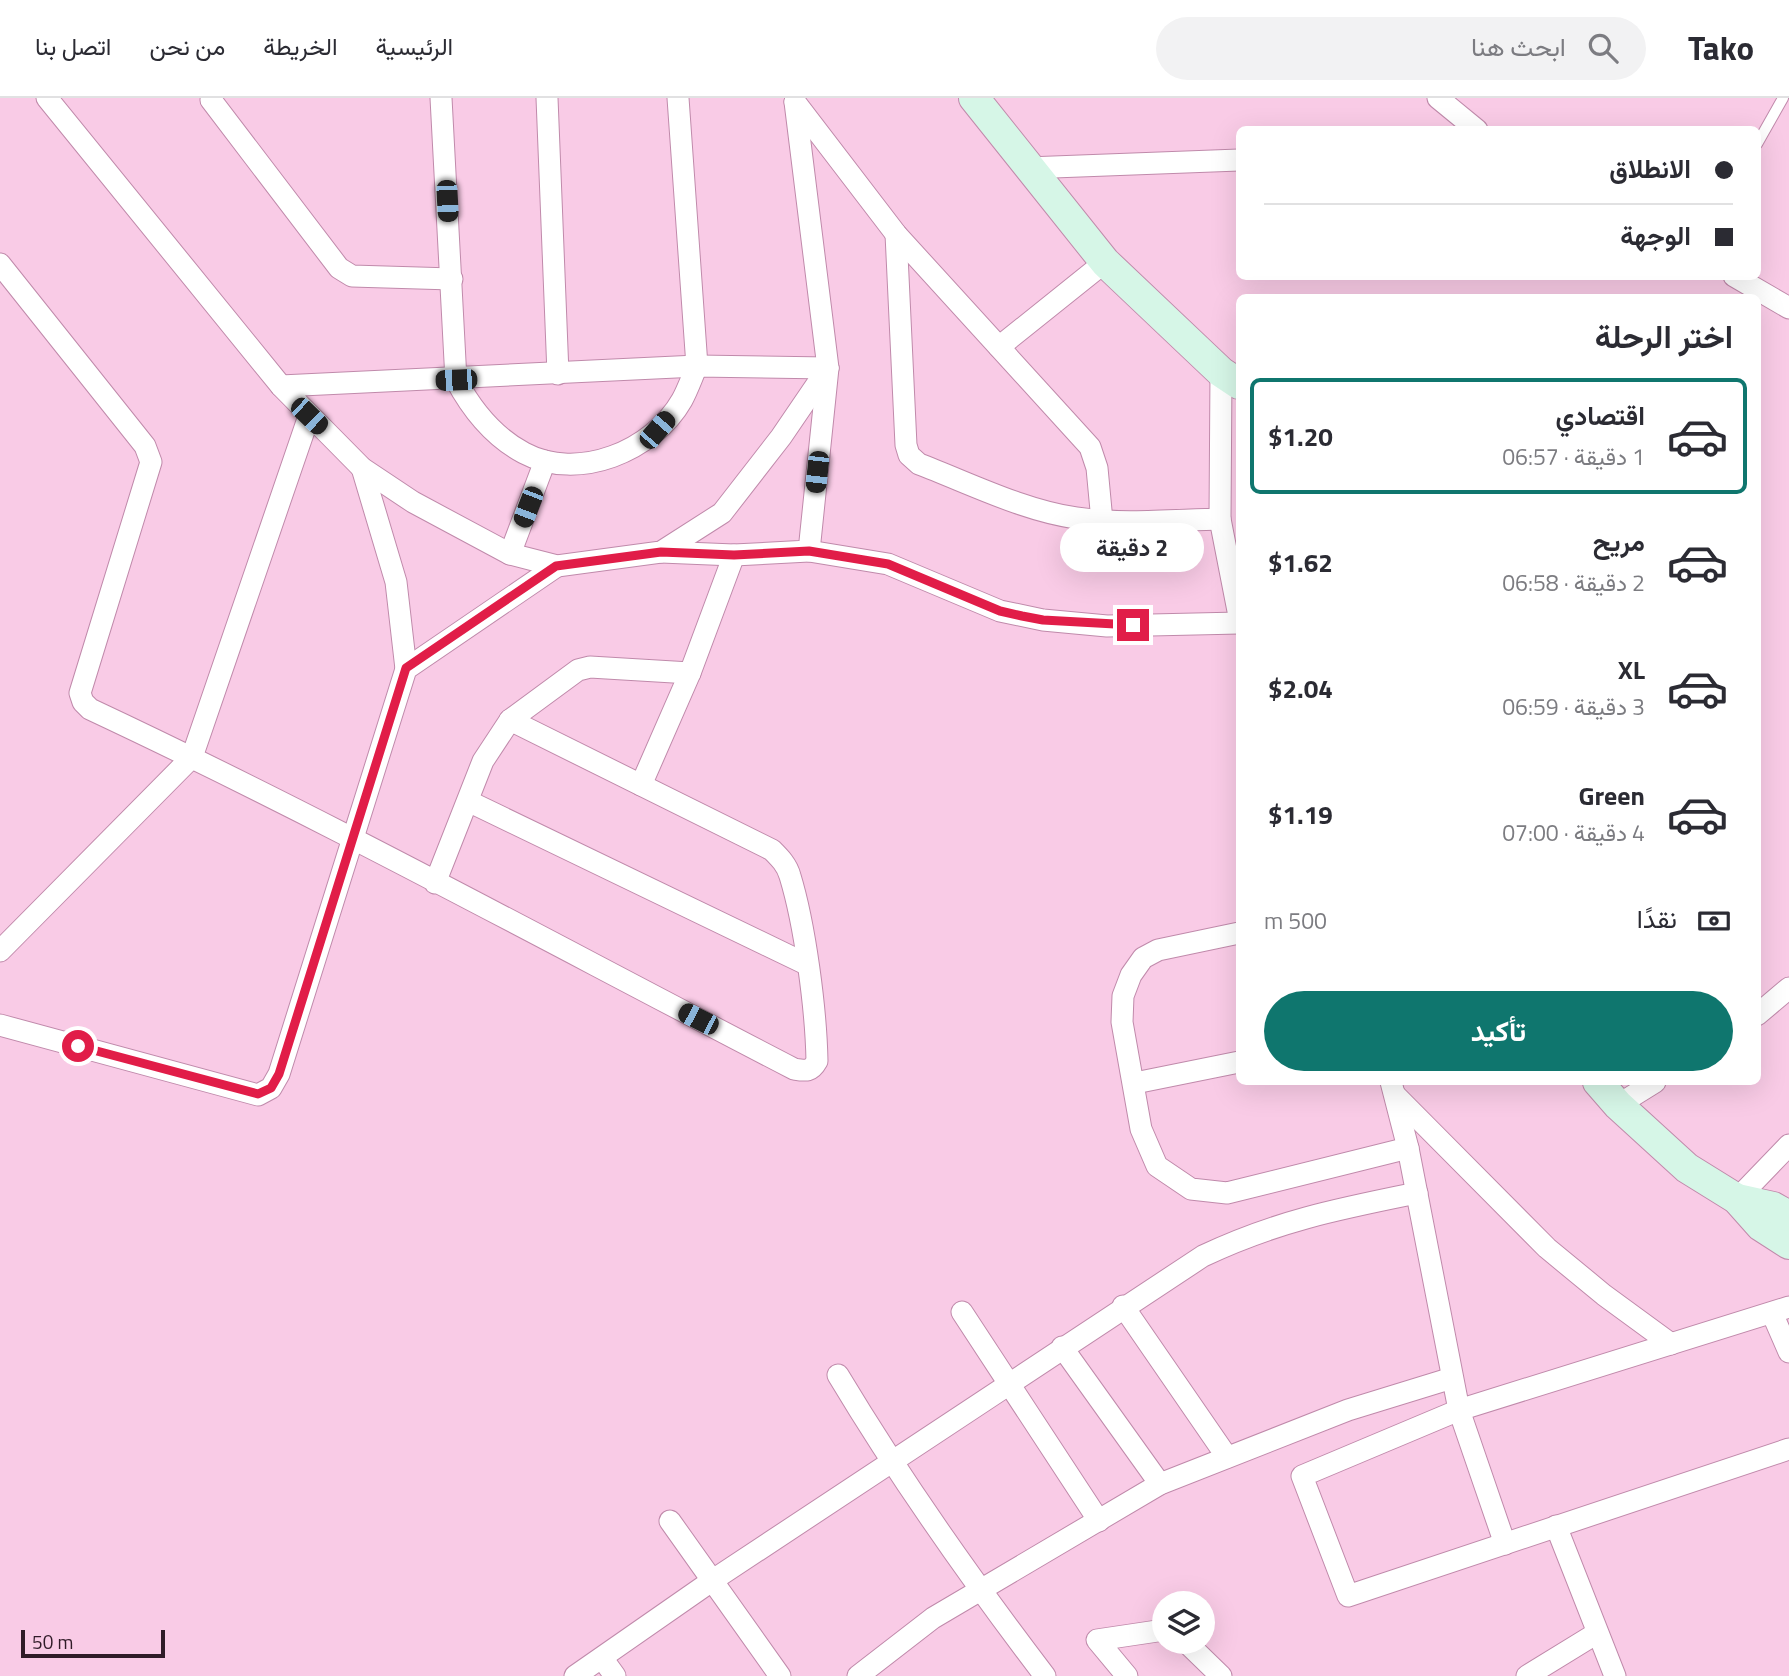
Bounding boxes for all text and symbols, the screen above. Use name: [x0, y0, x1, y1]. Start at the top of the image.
search box: [1156, 17, 1646, 80]
text: Tako: [1688, 23, 1754, 73]
text: ابحث هنا: [1471, 27, 1566, 66]
text: اتصل بنا: [35, 28, 111, 64]
text: من نحن: [149, 28, 225, 64]
text: الخريطة: [263, 28, 338, 64]
text: الرئيسية: [376, 28, 453, 64]
icon: search: [1584, 29, 1622, 67]
text: الانطلاق: [1609, 149, 1691, 188]
car: [436, 179, 459, 223]
text: الوجهة: [1620, 216, 1691, 255]
text: اختر الرحلة: [1595, 312, 1733, 360]
car: [435, 369, 478, 391]
car: [287, 394, 332, 438]
text: اقتصادي: [1556, 396, 1645, 435]
icon: car: [1666, 405, 1729, 468]
car: [636, 407, 679, 453]
text: $1.20: [1268, 417, 1333, 456]
text: 1 دقيقة · 06:57: [1502, 439, 1645, 474]
car: [805, 450, 830, 494]
car: [511, 484, 546, 530]
text: مريح: [1593, 522, 1645, 561]
callout: 2 دقيقة: [1061, 524, 1205, 573]
text: 2 دقيقة: [1096, 530, 1168, 565]
icon: car: [1666, 531, 1729, 594]
text: $1.62: [1268, 543, 1333, 582]
text: 2 دقيقة · 06:58: [1502, 565, 1645, 600]
route end: [1117, 609, 1149, 641]
text: XL: [1618, 650, 1645, 689]
icon: car: [1666, 657, 1729, 720]
text: $2.04: [1268, 669, 1333, 708]
text: 3 دقيقة · 06:59: [1502, 689, 1645, 724]
text: Green: [1579, 776, 1645, 815]
icon: car: [1666, 783, 1729, 846]
text: $1.19: [1268, 795, 1333, 834]
text: 4 دقيقة · 07:00: [1502, 815, 1645, 850]
text: نقدًا: [1637, 899, 1677, 938]
icon: cash: [1695, 902, 1733, 940]
text: 500 m: [1264, 903, 1327, 938]
button: تأكيد: [1264, 991, 1733, 1071]
car: [675, 1000, 722, 1038]
route start: [62, 1030, 94, 1062]
map controls: [1152, 1591, 1215, 1654]
button: layers: [1152, 1591, 1215, 1654]
scale bar: [21, 1627, 164, 1659]
text: 50 m: [32, 1627, 73, 1656]

